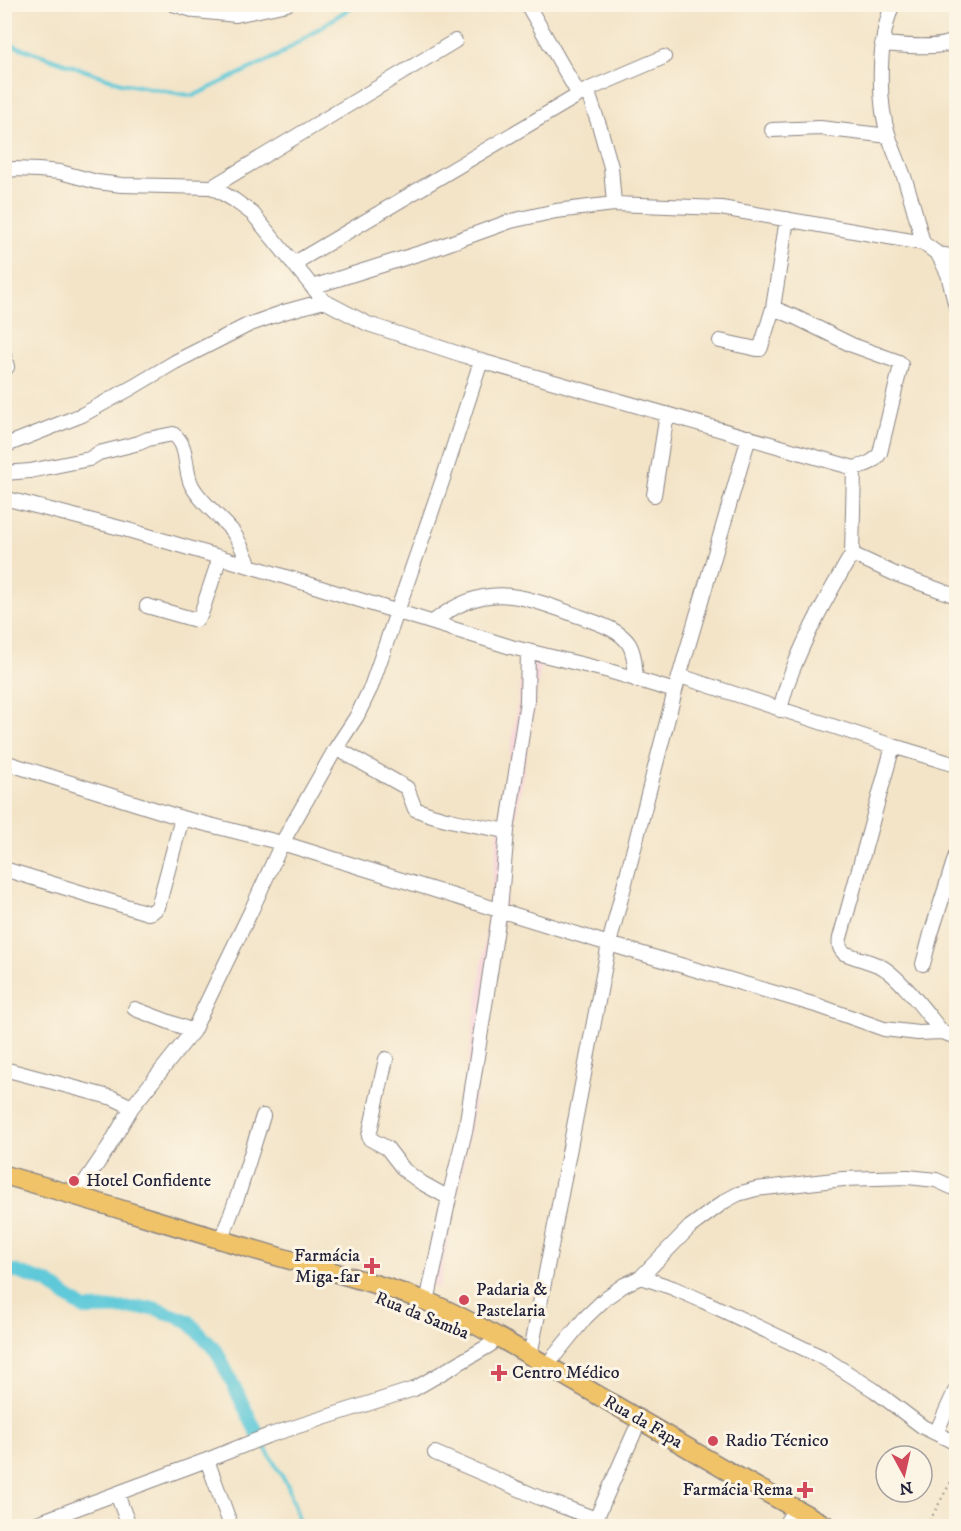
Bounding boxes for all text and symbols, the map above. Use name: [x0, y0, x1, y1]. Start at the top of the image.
place label: Hotel Confidente: [86, 1170, 211, 1192]
marker: Hotel Confidente: [67, 1174, 81, 1188]
place label: Farmácia Miga-far: [294, 1245, 360, 1288]
marker: Farmácia Miga-far: [365, 1259, 379, 1273]
place label: Padaria & Pastelaria: [476, 1279, 548, 1322]
street label: Rua da Samba: [372, 1287, 472, 1345]
marker: Padaria & Pastelaria: [457, 1293, 471, 1307]
place label: Centro Médico: [512, 1362, 620, 1384]
marker: Centro Médico: [490, 1364, 508, 1382]
street label: Rua da Fapa: [600, 1391, 687, 1454]
place label: Radio Técnico: [725, 1430, 829, 1452]
marker: Radio Técnico: [706, 1434, 720, 1448]
north arrow: [874, 1444, 934, 1504]
text: N: [898, 1477, 914, 1499]
place label: Farmácia Rema: [683, 1479, 793, 1501]
marker: Farmácia Rema: [798, 1483, 812, 1497]

